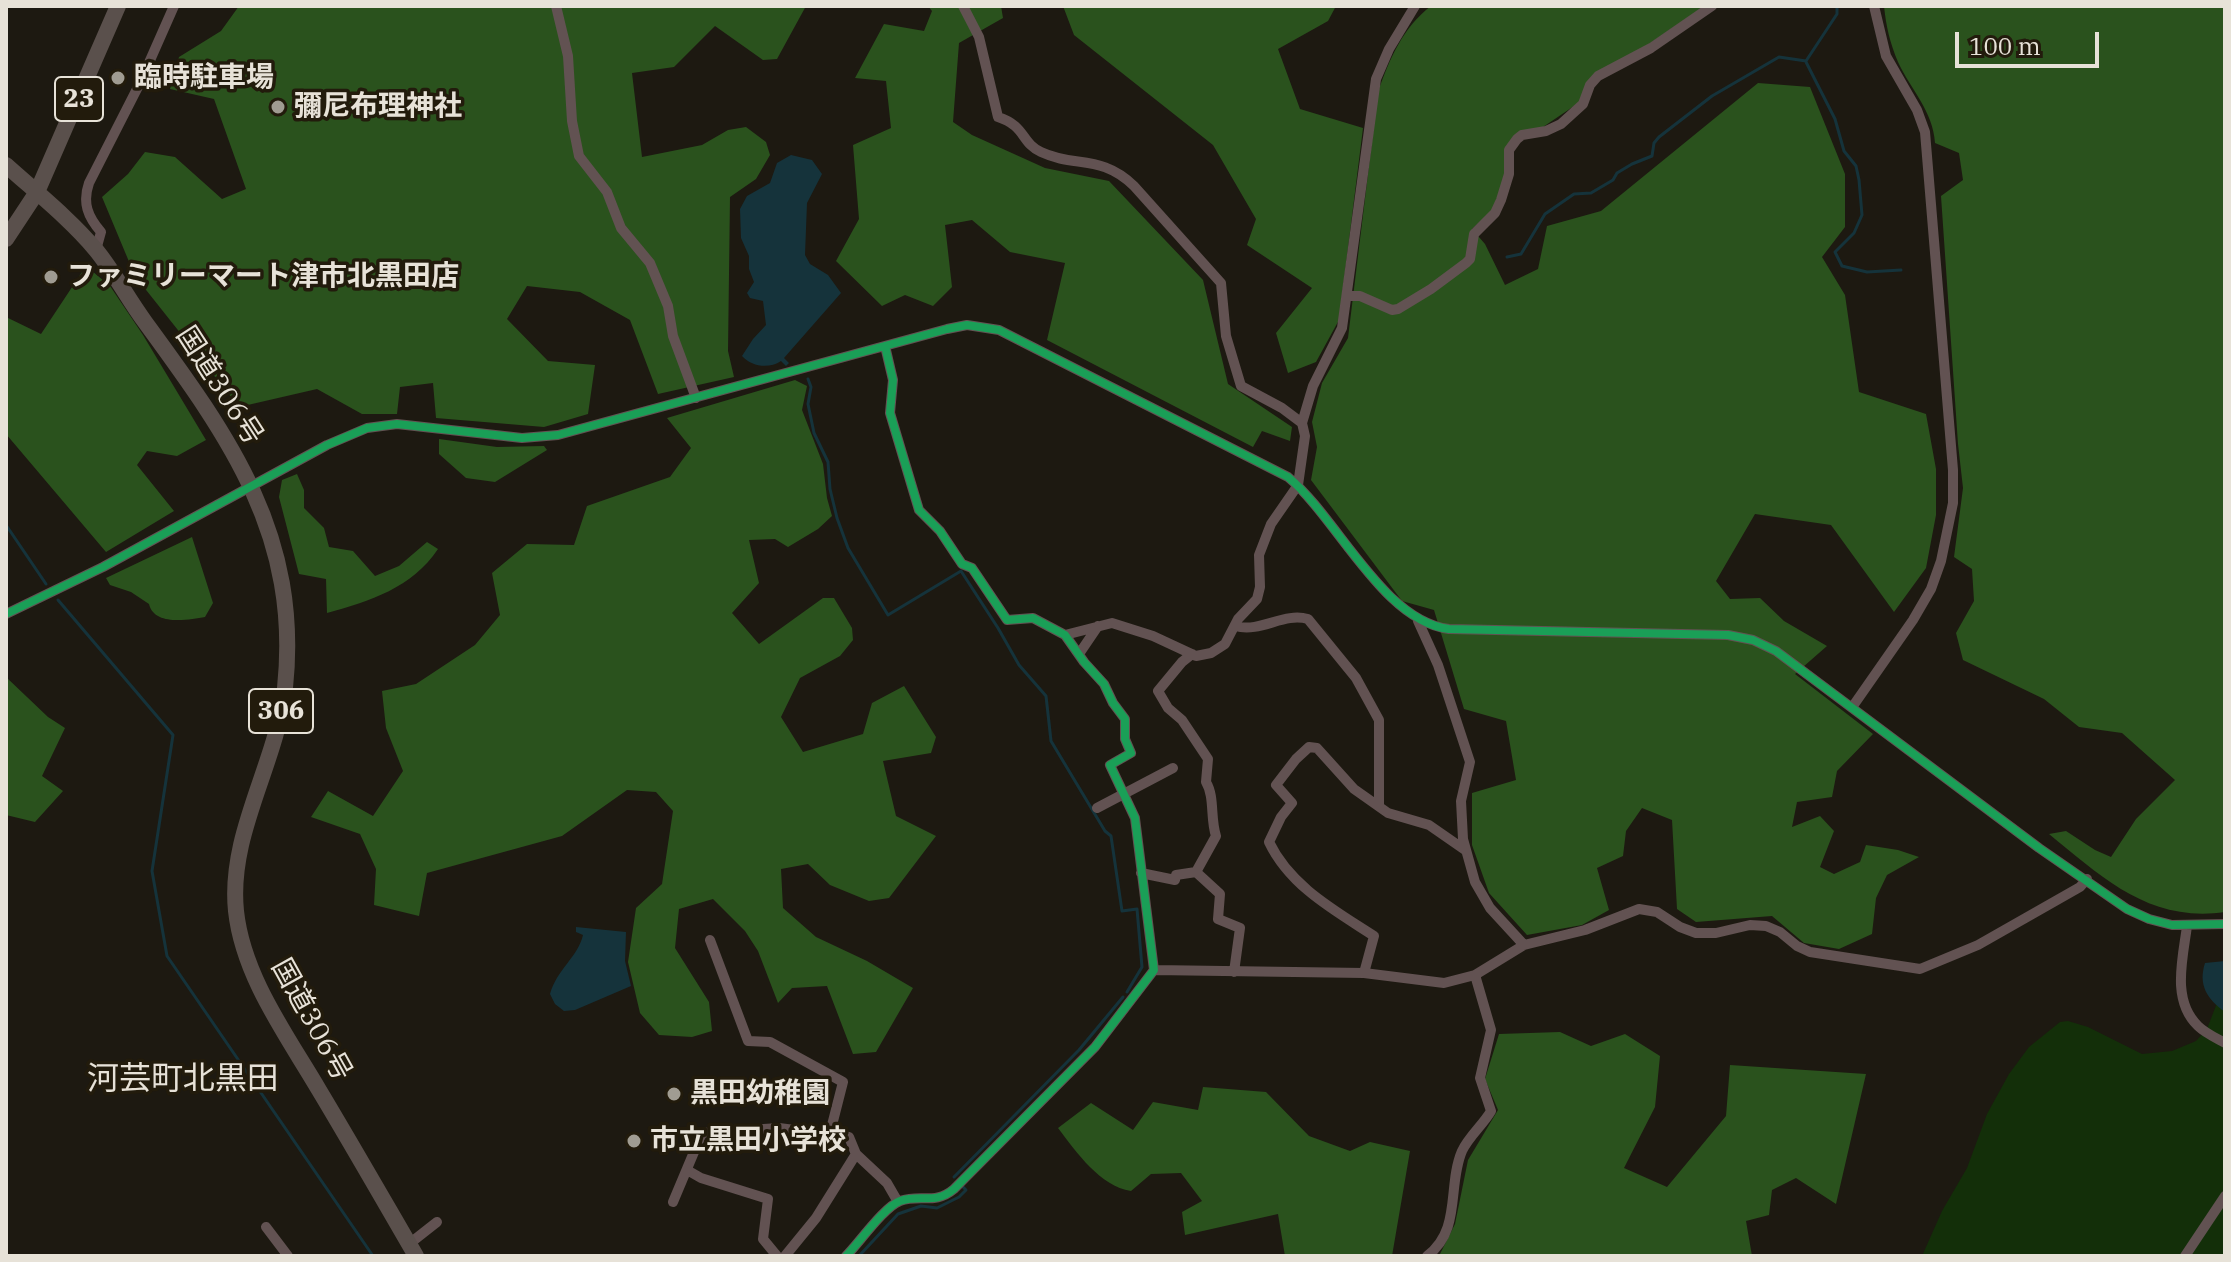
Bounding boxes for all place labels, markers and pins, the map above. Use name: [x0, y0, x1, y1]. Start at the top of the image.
place label: 臨時駐車場: [134, 61, 274, 95]
marker: 臨時駐車場: [109, 69, 127, 87]
place label: 彌尼布理神社: [294, 90, 462, 124]
marker: 彌尼布理神社: [269, 98, 287, 116]
place label: ファミリーマート津市北黒田店: [67, 260, 459, 294]
marker: ファミリーマート津市北黒田店: [42, 268, 60, 286]
place label: 黒田幼稚園: [690, 1077, 830, 1111]
marker: 黒田幼稚園: [665, 1085, 683, 1103]
place label: 市立黒田小学校: [650, 1124, 846, 1158]
marker: 市立黒田小学校: [625, 1132, 643, 1150]

